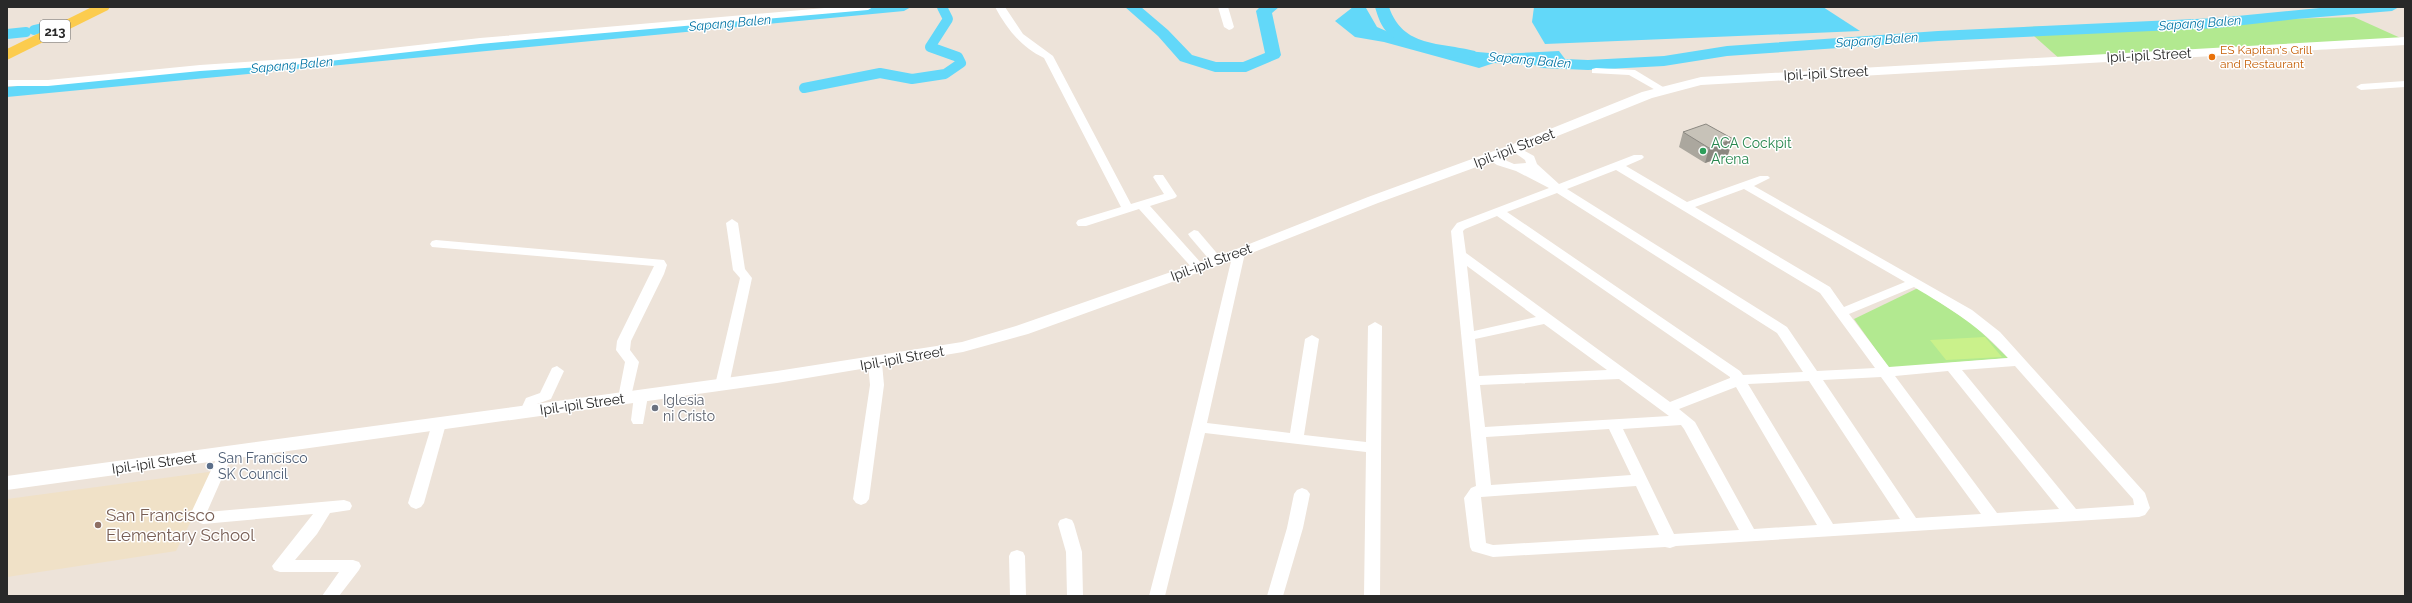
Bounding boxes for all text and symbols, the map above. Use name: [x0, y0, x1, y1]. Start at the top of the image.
water label: Sapang Balen: [687, 12, 772, 34]
water label: Sapang Balen: [2157, 13, 2242, 33]
road number: 213: [40, 20, 70, 42]
water label: Sapang Balen: [1834, 30, 1919, 50]
place label: ES Kapitan's Grill and Restaurant: [2220, 43, 2313, 71]
street label: Ipil-ipil Street: [2106, 45, 2192, 65]
water label: Sapang Balen: [1487, 49, 1572, 71]
marker: ES Kapitan's Grill and Restaurant: [2207, 52, 2217, 62]
water label: Sapang Balen: [249, 54, 334, 76]
street label: Ipil-ipil Street: [1783, 63, 1869, 83]
street label: Ipil-ipil Street: [1471, 125, 1557, 171]
place label: ACA Cockpit Arena: [1711, 135, 1792, 167]
marker: ACA Cockpit Arena: [1698, 146, 1708, 156]
street label: Ipil-ipil Street: [1168, 240, 1254, 284]
street label: Ipil-ipil Street: [859, 343, 946, 373]
street label: Ipil-ipil Street: [539, 390, 626, 418]
place label: Iglesia ni Cristo: [663, 392, 715, 424]
marker: Iglesia ni Cristo: [650, 403, 660, 413]
street label: Ipil-ipil Street: [111, 449, 198, 477]
place label: San Francisco SK Council: [218, 450, 308, 482]
marker: San Francisco SK Council: [205, 461, 215, 471]
place label: San Francisco Elementary School: [106, 505, 255, 545]
marker: San Francisco Elementary School: [93, 520, 103, 530]

